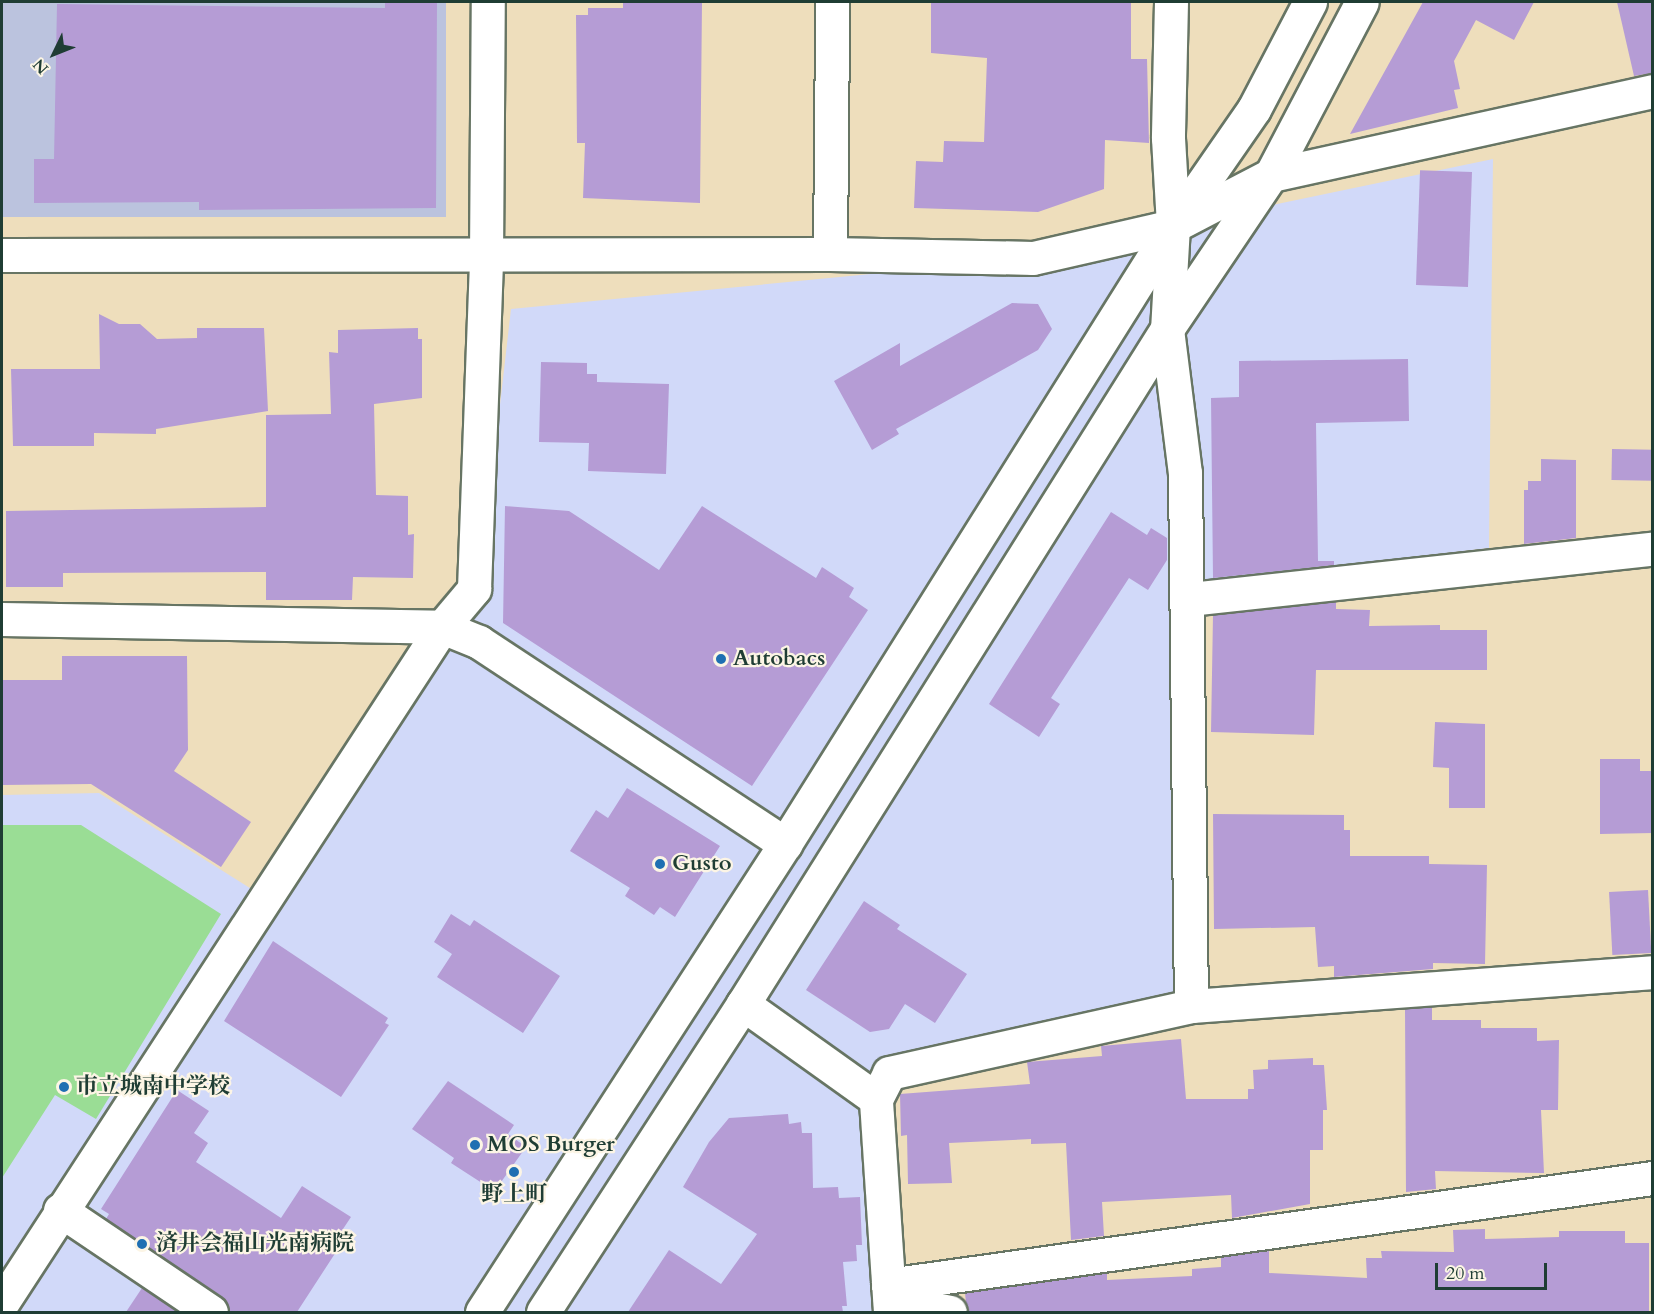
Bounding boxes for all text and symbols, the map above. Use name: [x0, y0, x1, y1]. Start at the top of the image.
north arrow: [24, 24, 84, 84]
text: N: [28, 54, 54, 79]
place label: Autobacs: [733, 646, 825, 672]
marker: Autobacs: [714, 652, 728, 666]
place label: Gusto: [672, 851, 732, 877]
marker: Gusto: [653, 857, 667, 871]
place label: 市立城南中学校: [76, 1074, 230, 1100]
marker: 市立城南中学校: [57, 1080, 71, 1094]
place label: MOS Burger: [487, 1132, 615, 1158]
marker: MOS Burger: [468, 1138, 482, 1152]
marker: 野上町: [507, 1165, 521, 1179]
place label: 野上町: [481, 1182, 547, 1208]
place label: 済井会福山光南病院: [156, 1231, 354, 1257]
marker: 済井会福山光南病院: [133, 1235, 151, 1253]
scale bar: [1438, 1251, 1550, 1289]
text: 20 m: [1446, 1261, 1485, 1286]

